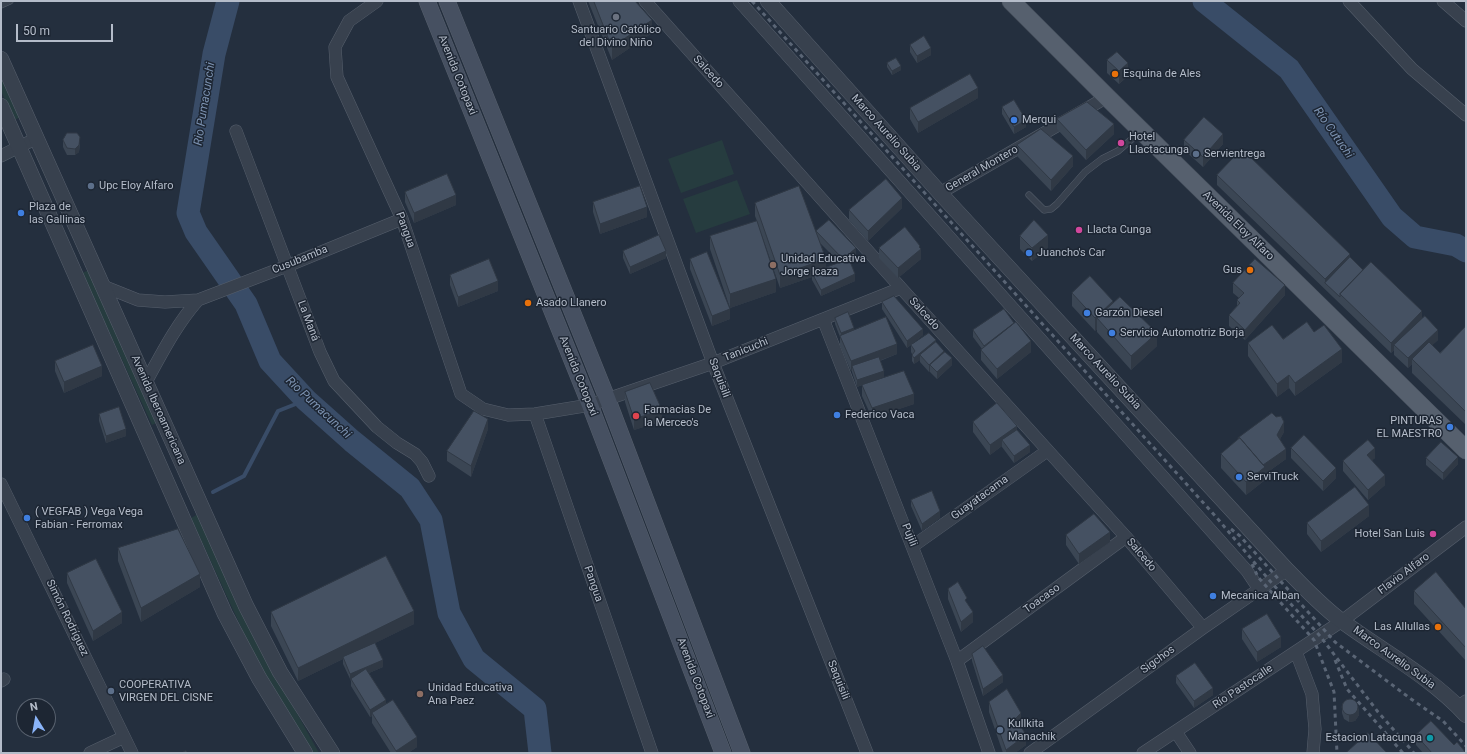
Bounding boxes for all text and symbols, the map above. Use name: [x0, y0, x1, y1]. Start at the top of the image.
marker: Santuario Católico del Divino Niño: [611, 12, 621, 22]
scale bar: [18, 16, 115, 42]
place label: Santuario Católico del Divino Niño: [571, 23, 661, 49]
text: 50 m: [23, 24, 50, 38]
street label: Avenida Cotopaxi: [435, 33, 479, 117]
street label: Salcedo: [690, 53, 726, 91]
water label: Rio Pumacunchi: [191, 61, 219, 147]
place label: Esquina de Ales: [1123, 67, 1201, 81]
marker: Esquina de Ales: [1110, 69, 1120, 79]
street label: Marco Aurelio Subia: [848, 92, 924, 174]
water label: Río Cutuchi: [1310, 105, 1356, 161]
place label: Merqui: [1022, 113, 1056, 127]
marker: Merqui: [1009, 115, 1019, 125]
place label: Hotel Llactacunga: [1129, 130, 1189, 156]
marker: Hotel Llactacunga: [1116, 138, 1126, 148]
street label: General Montero: [943, 143, 1021, 195]
place label: Servientrega: [1204, 147, 1265, 161]
marker: Servientrega: [1191, 149, 1201, 159]
place label: Upc Eloy Alfaro: [99, 179, 173, 193]
marker: Upc Eloy Alfaro: [86, 181, 96, 191]
street label: Avenida Eloy Alfaro: [1200, 189, 1276, 263]
place label: Plaza de las Gallinas: [29, 200, 85, 226]
marker: Plaza de las Gallinas: [16, 208, 26, 218]
street label: Pangua: [392, 210, 418, 250]
place label: Llacta Cunga: [1087, 223, 1151, 237]
marker: Llacta Cunga: [1074, 225, 1084, 235]
street label: Cusubamba: [270, 243, 330, 277]
place label: Juancho's Car: [1037, 246, 1105, 260]
marker: Juancho's Car: [1024, 248, 1034, 258]
place label: Unidad Educativa Jorge Icaza: [781, 252, 866, 278]
marker: Unidad Educativa Jorge Icaza: [768, 260, 778, 270]
place label: Gus: [1223, 263, 1242, 277]
marker: Gus: [1245, 265, 1255, 275]
street label: Salcedo: [906, 295, 942, 333]
place label: Asado Llanero: [536, 296, 606, 310]
marker: Asado Llanero: [523, 298, 533, 308]
street label: La Maná: [294, 299, 322, 343]
place label: Garzón Diesel: [1095, 306, 1163, 320]
marker: Garzón Diesel: [1082, 308, 1092, 318]
place label: Servicio Automotriz Borja: [1120, 326, 1244, 340]
marker: Servicio Automotriz Borja: [1107, 328, 1117, 338]
street label: Marco Aurelio Subia: [1067, 332, 1143, 412]
street label: Avenida Cotopaxi: [556, 334, 600, 418]
street label: Tanicuchi: [722, 335, 770, 365]
street label: Avenida Iberoamericana: [128, 353, 188, 467]
street label: Saquisili: [705, 356, 733, 400]
water label: Rio Pumacunchi: [282, 374, 354, 442]
place label: Farmacias De la Merceo's: [644, 403, 711, 429]
place label: Federico Vaca: [845, 408, 914, 422]
marker: Federico Vaca: [832, 410, 842, 420]
marker: Farmacias De la Merceo's: [631, 411, 641, 421]
place label: PINTURAS EL MAESTRO: [1377, 414, 1442, 440]
marker: PINTURAS EL MAESTRO: [1445, 422, 1455, 432]
place label: ServiTruck: [1247, 470, 1298, 484]
marker: ServiTruck: [1234, 472, 1244, 482]
street label: Guayatacama: [949, 473, 1011, 523]
place label: ( VEGFAB ) Vega Vega Fabian - Ferromax: [35, 505, 143, 531]
marker: ( VEGFAB ) Vega Vega Fabian - Ferromax: [22, 513, 32, 523]
street label: Pujili: [898, 522, 920, 548]
place label: Hotel San Luis: [1355, 527, 1425, 541]
marker: Hotel San Luis: [1428, 529, 1438, 539]
street label: Salcedo: [1123, 536, 1159, 574]
street label: Flavio Alfaro: [1376, 550, 1432, 598]
street label: Pangua: [581, 564, 605, 604]
street label: Simón Rodríguez: [43, 578, 91, 658]
street label: Toacaso: [1021, 581, 1063, 617]
place label: Mecanica Alban: [1221, 589, 1299, 603]
marker: Mecanica Alban: [1208, 591, 1218, 601]
place label: Las Allullas: [1374, 620, 1430, 634]
marker: Las Allullas: [1433, 622, 1443, 632]
street label: Marco Aurelio Subia: [1350, 624, 1438, 692]
street label: Avenida Cotopaxi: [674, 636, 716, 720]
street label: Sigchos: [1138, 643, 1178, 677]
street label: Saquisili: [824, 658, 852, 702]
street label: Río Pastocalle: [1210, 662, 1276, 712]
place label: COOPERATIVA VIRGEN DEL CISNE: [119, 678, 213, 704]
place label: Unidad Educativa Ana Paez: [428, 681, 513, 707]
marker: COOPERATIVA VIRGEN DEL CISNE: [106, 686, 116, 696]
marker: Unidad Educativa Ana Paez: [415, 689, 425, 699]
north arrow: [16, 698, 56, 738]
text: N: [29, 700, 39, 714]
place label: Kullkita Manachik: [1008, 717, 1056, 743]
marker: Kullkita Manachik: [995, 725, 1005, 735]
place label: Estacion Latacunga: [1325, 731, 1422, 745]
marker: Estacion Latacunga: [1425, 733, 1435, 743]

